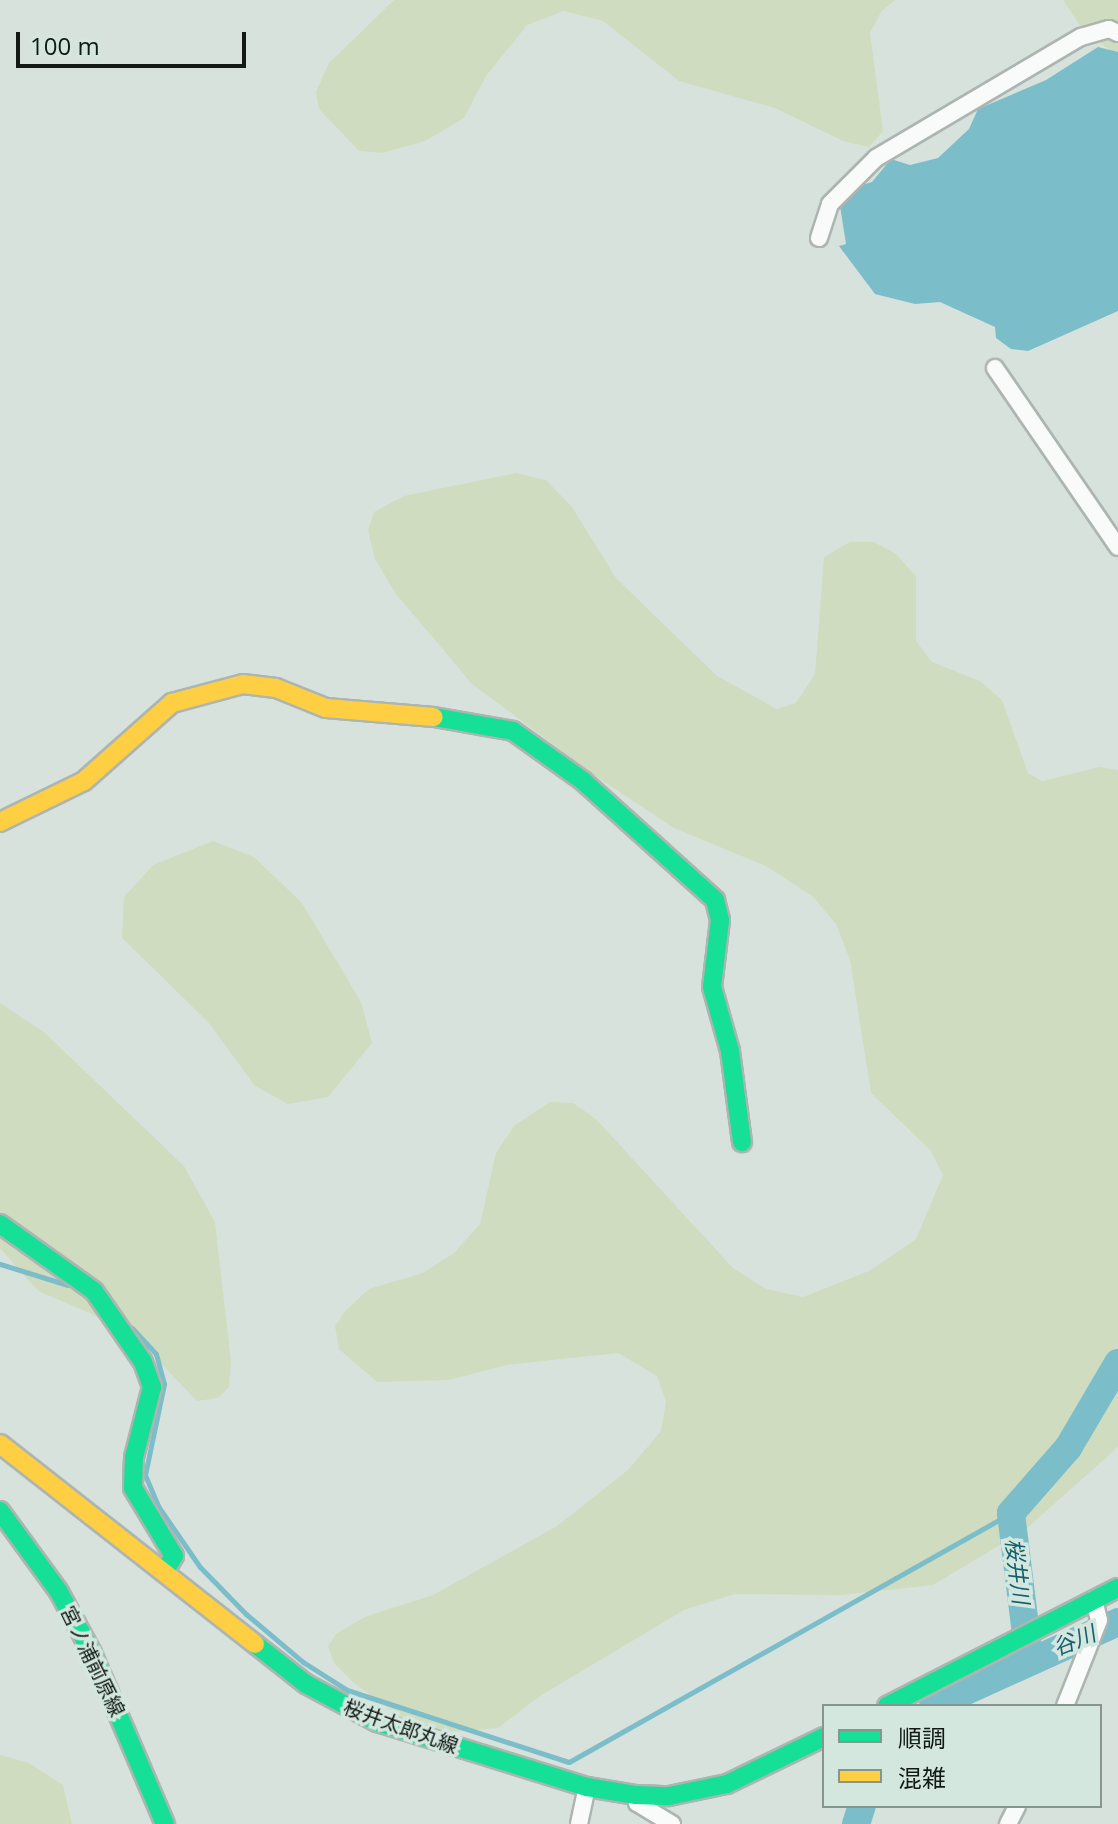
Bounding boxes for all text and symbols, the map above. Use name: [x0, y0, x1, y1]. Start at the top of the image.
scale bar: [20, 16, 250, 66]
text: 100 m: [30, 29, 100, 62]
water label: 桜井川: [1001, 1537, 1035, 1605]
street label: 宮ノ浦前原線: [56, 1602, 130, 1720]
water label: 谷川: [1049, 1620, 1099, 1660]
street label: 桜井太郎丸線: [341, 1694, 461, 1758]
legend: [822, 1704, 1102, 1808]
text: 順調: [898, 1721, 946, 1754]
text: 混雑: [898, 1761, 946, 1794]

